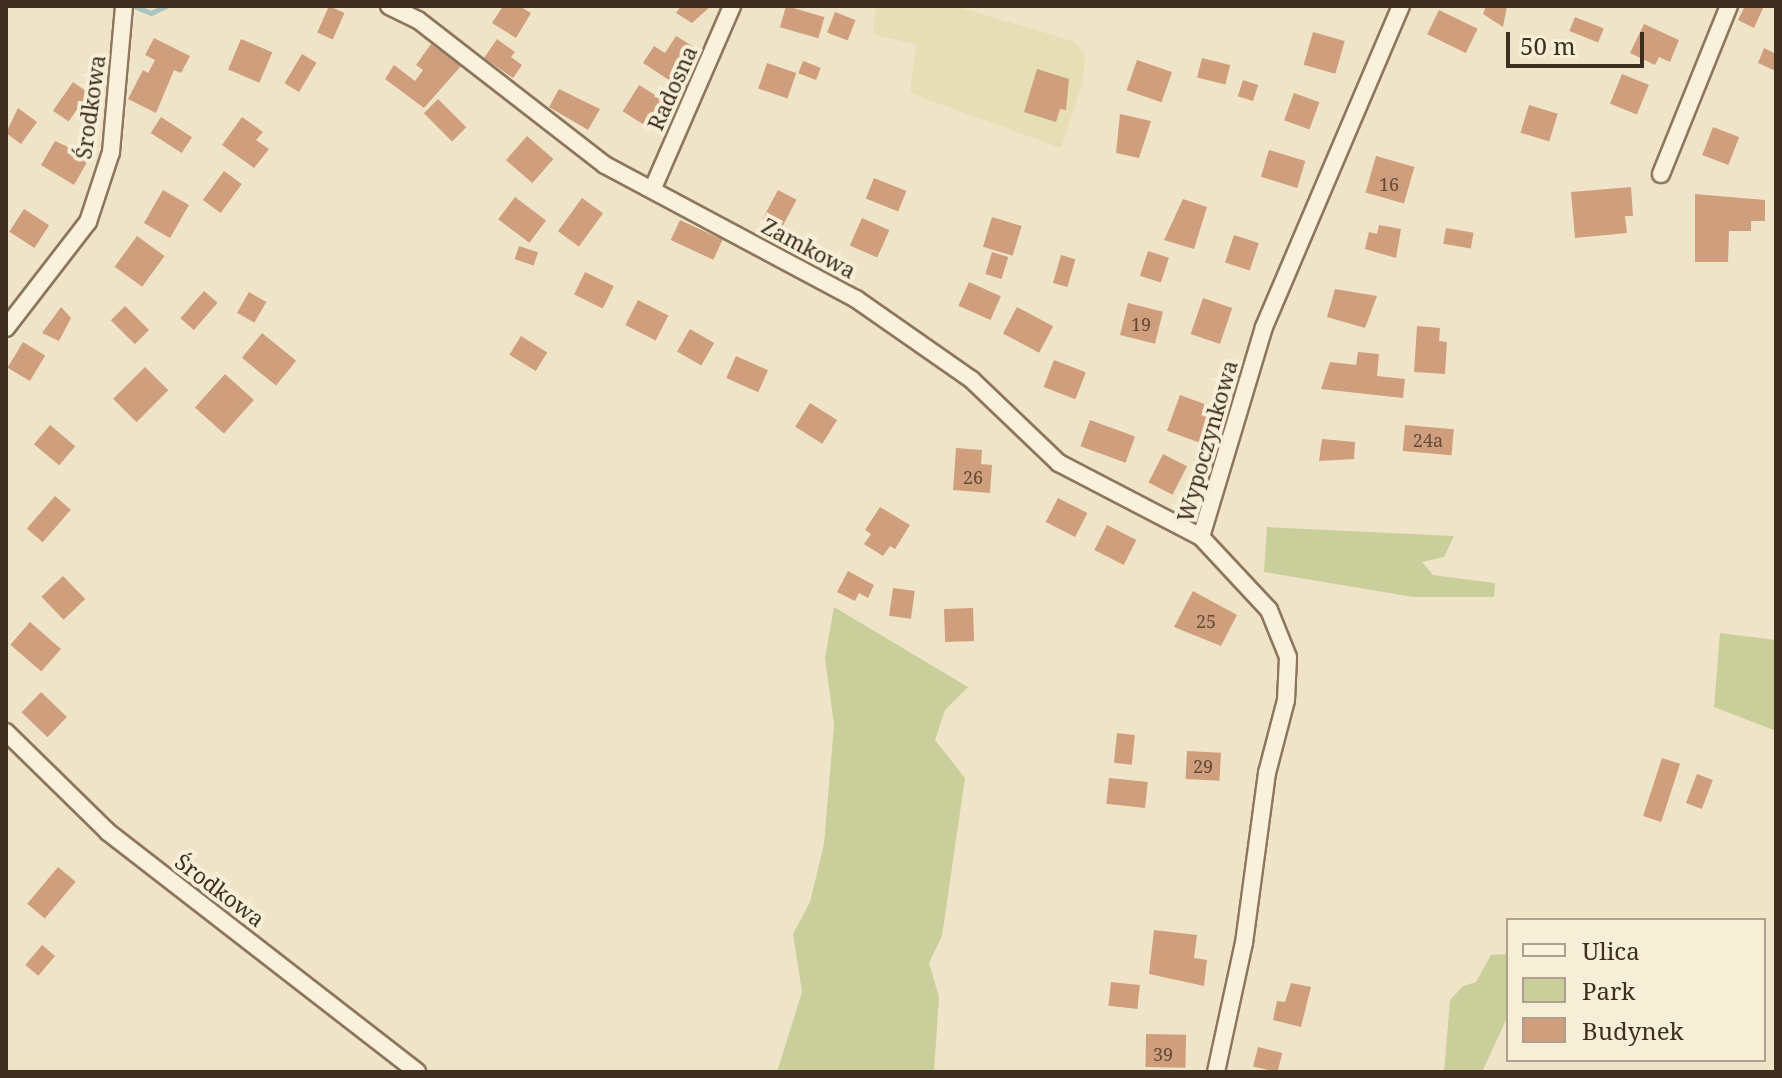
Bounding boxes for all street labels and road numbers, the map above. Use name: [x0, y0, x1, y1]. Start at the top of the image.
street label: Radosna: [642, 42, 702, 134]
street label: Środkowa: [70, 53, 110, 161]
street label: Zamkowa: [757, 212, 861, 284]
street label: Wypoczynkowa: [1171, 357, 1243, 525]
street label: Środkowa: [170, 848, 270, 932]

